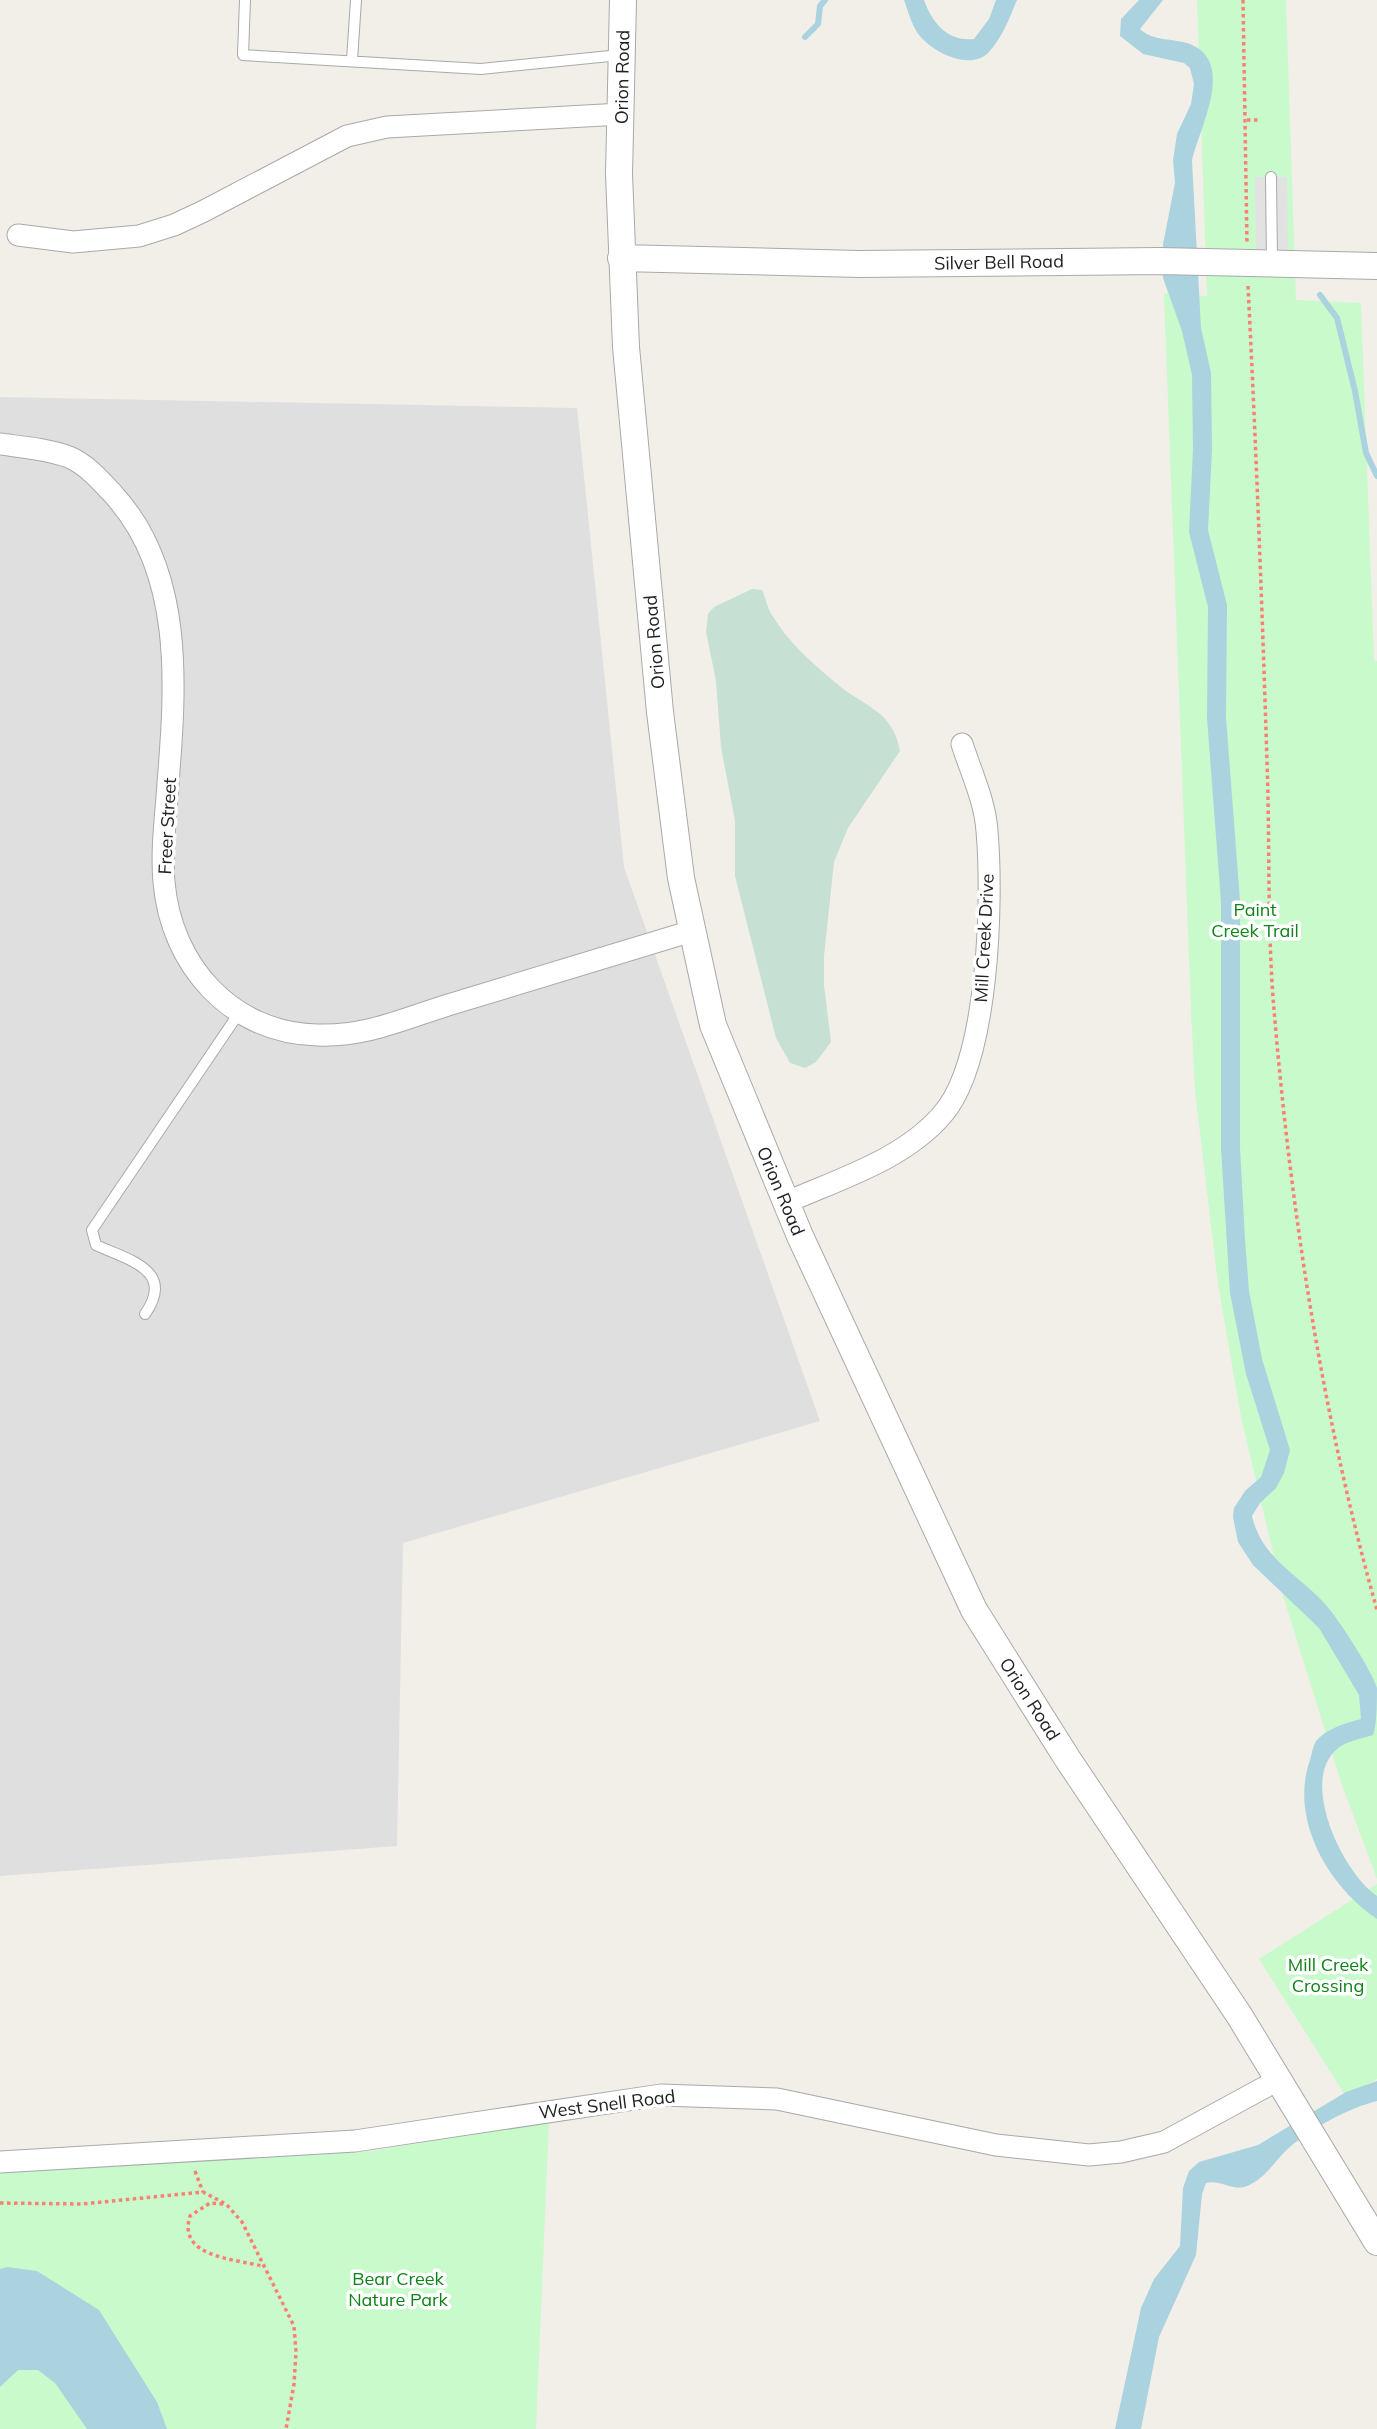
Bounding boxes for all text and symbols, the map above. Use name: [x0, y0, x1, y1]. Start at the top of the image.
street label: Orion Road: [610, 30, 634, 124]
street label: Silver Bell Road: [934, 249, 1064, 275]
street label: Orion Road: [638, 594, 670, 690]
street label: Freer Street: [153, 777, 181, 875]
street label: Mill Creek Drive: [969, 873, 999, 1003]
park label: Paint Creek Trail: [1211, 898, 1299, 942]
street label: Orion Road: [752, 1143, 810, 1239]
street label: Orion Road: [995, 1653, 1065, 1745]
park label: Mill Creek Crossing: [1288, 1953, 1369, 1997]
street label: West Snell Road: [537, 2084, 677, 2124]
park label: Bear Creek Nature Park: [348, 2267, 449, 2311]

